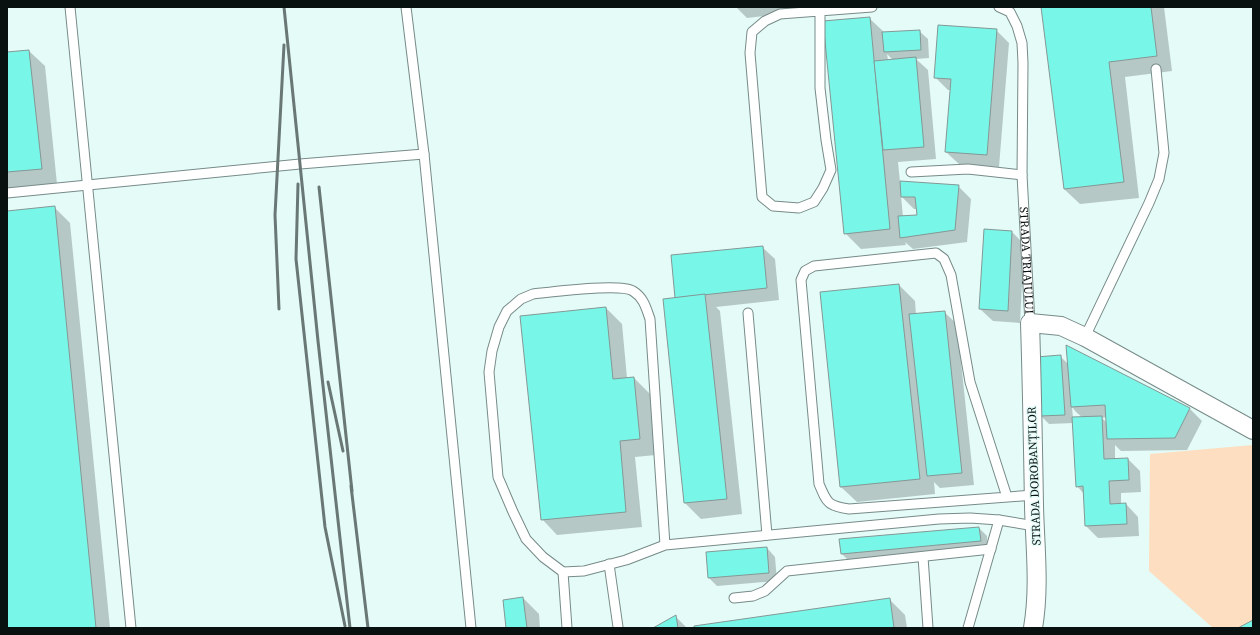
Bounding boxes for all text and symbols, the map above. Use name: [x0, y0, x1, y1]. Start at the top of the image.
street label: STRADA TRIAJULUI: [1016, 206, 1037, 314]
street label: STRADA DOROBANȚILOR: [1024, 406, 1044, 546]

